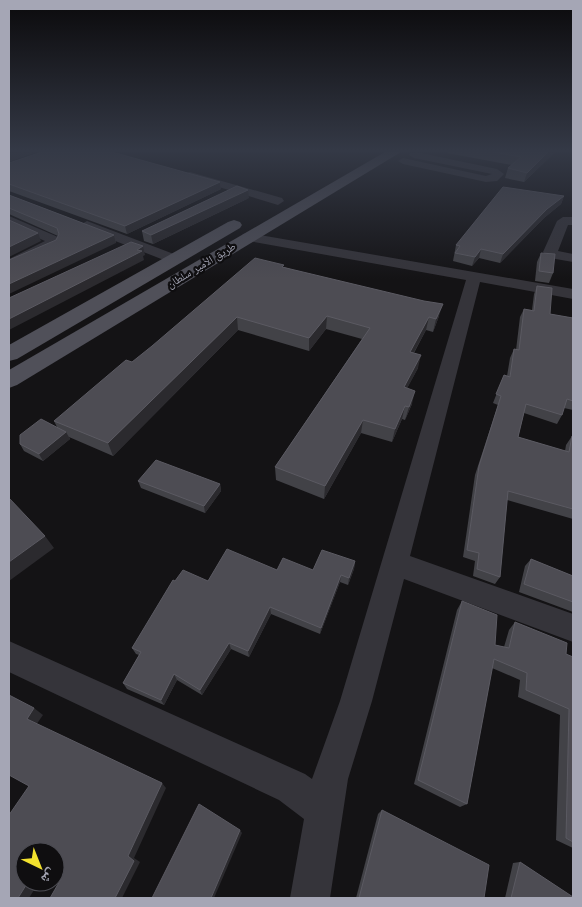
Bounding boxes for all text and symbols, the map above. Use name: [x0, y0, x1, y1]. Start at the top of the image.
street label: طريق الأمير سلطان: [165, 240, 238, 291]
north arrow: [15, 842, 65, 892]
text: ش: [37, 865, 60, 888]

